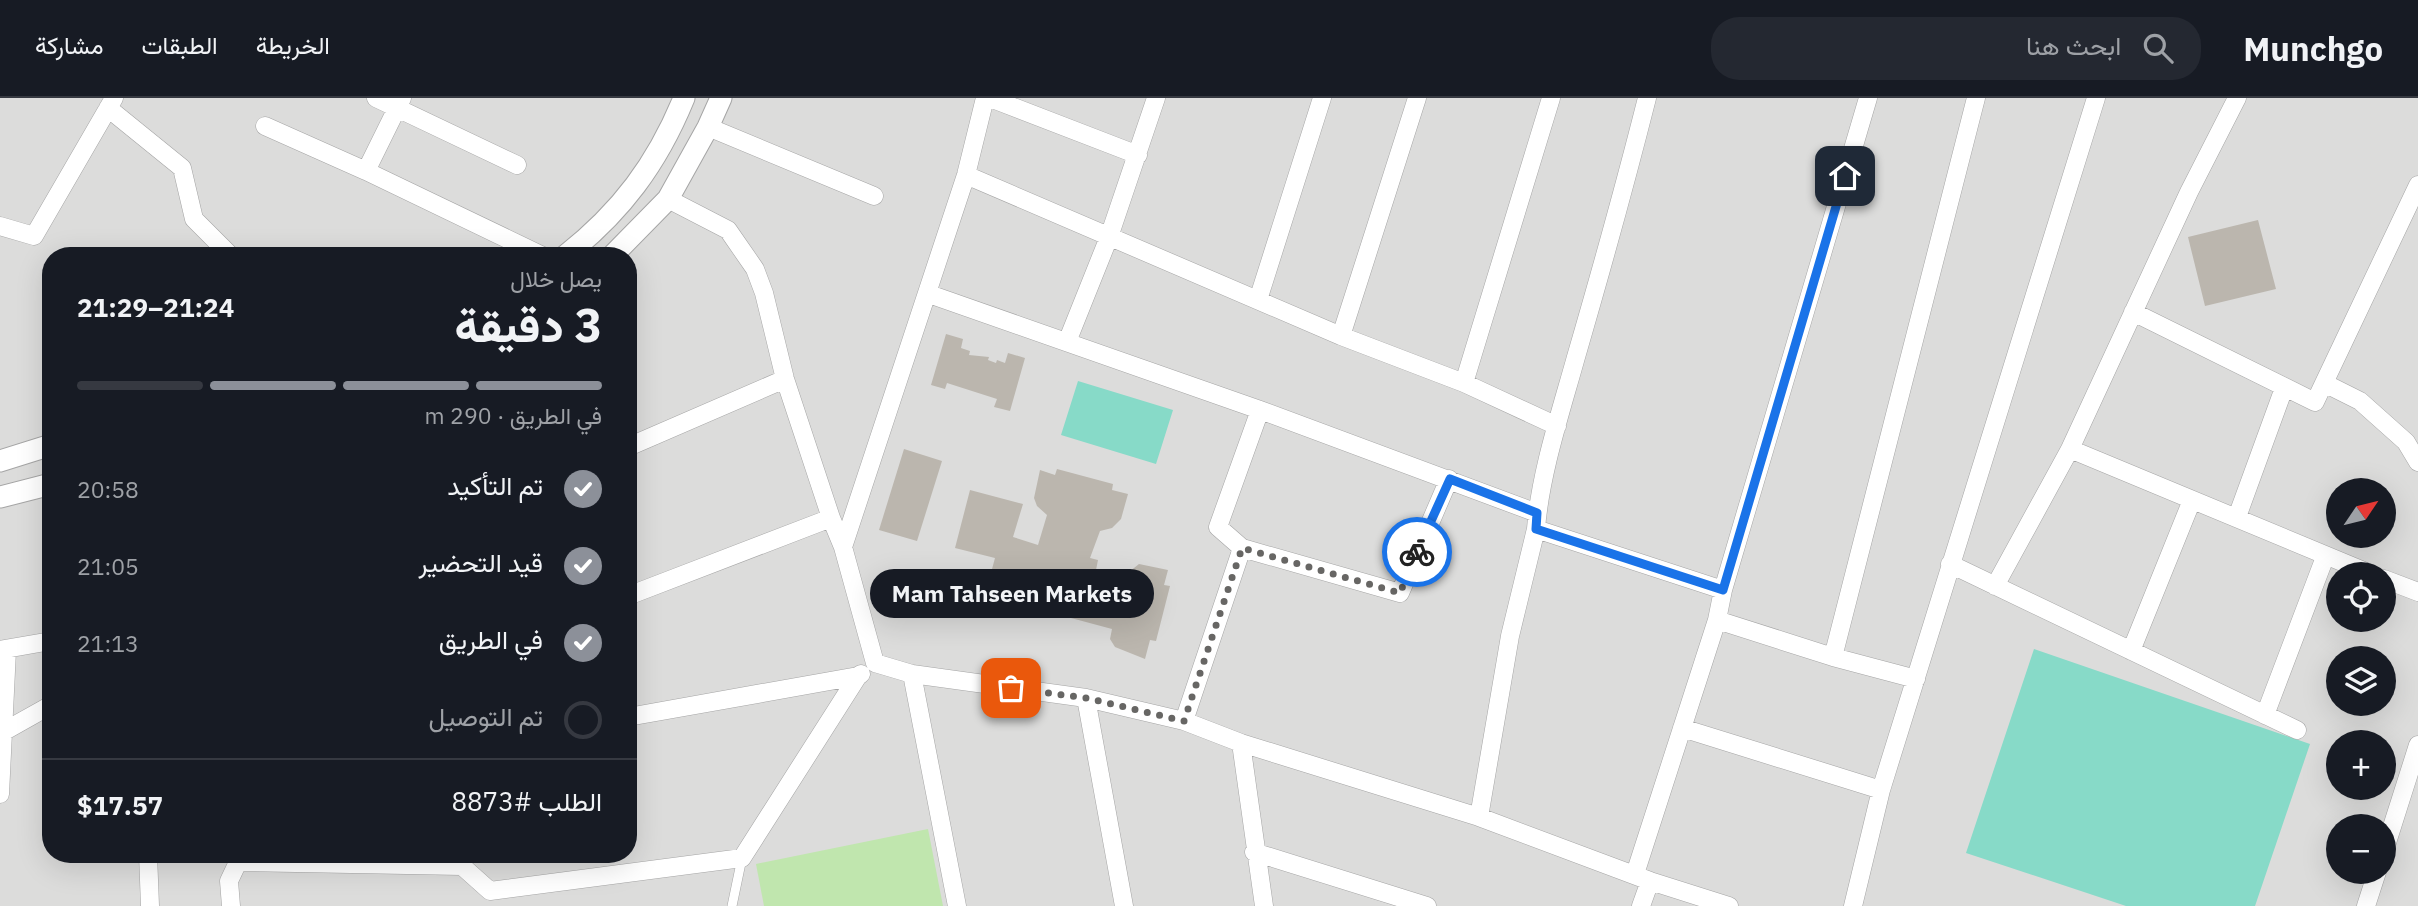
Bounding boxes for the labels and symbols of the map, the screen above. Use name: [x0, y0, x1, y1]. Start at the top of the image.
pin: [1815, 146, 1875, 206]
north arrow: [2326, 478, 2396, 548]
courier: [1382, 517, 1452, 587]
callout: Mam Tahseen Markets: [869, 569, 1153, 618]
pin: [981, 658, 1041, 718]

